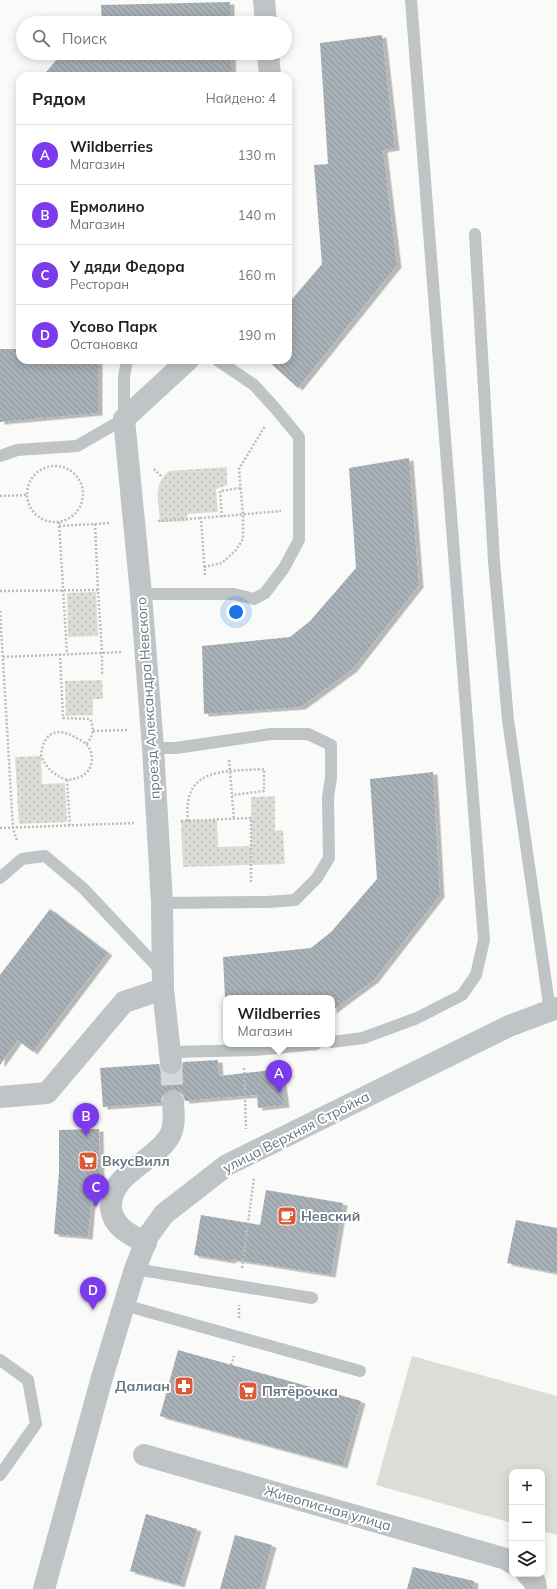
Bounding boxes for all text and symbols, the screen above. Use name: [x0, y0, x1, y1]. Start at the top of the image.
search box: [16, 16, 292, 60]
icon: search: [30, 27, 52, 49]
text: Поиск: [62, 29, 107, 48]
text: Рядом: [32, 88, 86, 109]
text: Найдено: 4: [206, 90, 276, 106]
text: Wildberries: [70, 137, 153, 156]
text: A: [40, 147, 50, 163]
text: 130 m: [238, 147, 276, 163]
text: Магазин: [70, 156, 125, 172]
text: Ермолино: [70, 197, 145, 216]
text: B: [41, 207, 49, 223]
text: 140 m: [238, 207, 276, 223]
text: Магазин: [70, 216, 125, 232]
text: У дяди Федора: [70, 257, 185, 276]
text: C: [41, 267, 49, 283]
text: 160 m: [238, 267, 276, 283]
text: Ресторан: [70, 276, 129, 292]
text: Усово Парк: [70, 317, 157, 336]
text: D: [40, 327, 50, 343]
text: 190 m: [238, 327, 276, 343]
text: Остановка: [70, 336, 138, 352]
street label: проезд Александра Невского: [132, 596, 164, 800]
your location: [226, 602, 246, 622]
popup: [223, 995, 335, 1047]
text: Wildberries: [238, 1004, 320, 1023]
text: Магазин: [238, 1023, 292, 1039]
pin: A: [266, 1060, 292, 1093]
street label: улица Верхняя Стройка: [220, 1087, 372, 1177]
pin: B: [73, 1103, 99, 1136]
supermarket icon: ВкусВилл: [77, 1150, 99, 1172]
place label: ВкусВилл: [102, 1152, 170, 1170]
pin: C: [83, 1174, 109, 1207]
cafe icon: Невский: [276, 1205, 298, 1227]
place label: Невский: [301, 1207, 360, 1225]
pin: D: [80, 1277, 106, 1310]
pharmacy icon: Далиан: [173, 1375, 195, 1397]
place label: Далиан: [115, 1377, 170, 1395]
supermarket icon: Пятёрочка: [237, 1380, 259, 1402]
place label: Пятёрочка: [262, 1382, 338, 1400]
map controls: [509, 1469, 545, 1577]
button: +: [509, 1469, 545, 1505]
street label: Живописная улица: [263, 1481, 393, 1535]
button: −: [509, 1505, 545, 1541]
button: layers: [509, 1541, 545, 1577]

